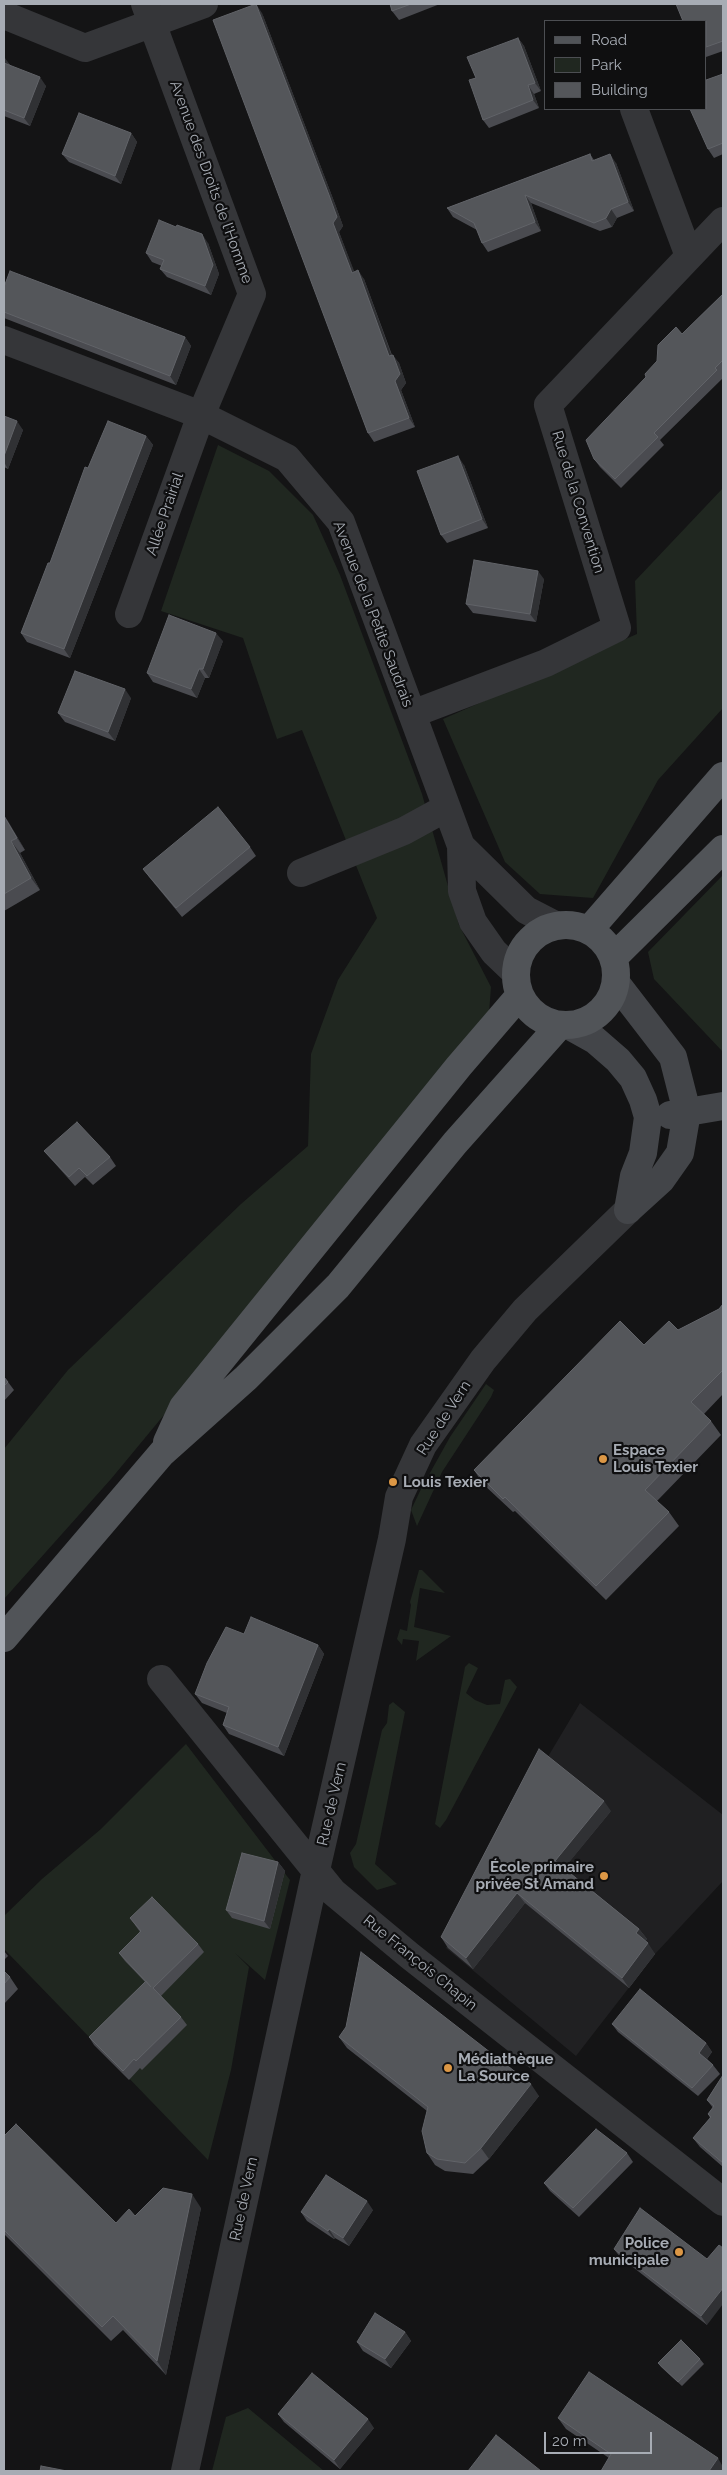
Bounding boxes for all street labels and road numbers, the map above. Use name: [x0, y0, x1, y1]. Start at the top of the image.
street label: Avenue des Droits de l'Homme: [166, 78, 256, 286]
street label: Rue de la Convention: [548, 428, 608, 576]
street label: Allée Prairial: [142, 470, 188, 558]
street label: Avenue de la Petite Saudrais: [329, 518, 417, 710]
street label: Rue de Vern: [413, 1377, 475, 1459]
street label: Rue de Vern: [314, 1760, 350, 1848]
street label: Rue François Chapin: [359, 1911, 481, 2015]
street label: Rue de Vern: [226, 2155, 262, 2243]

